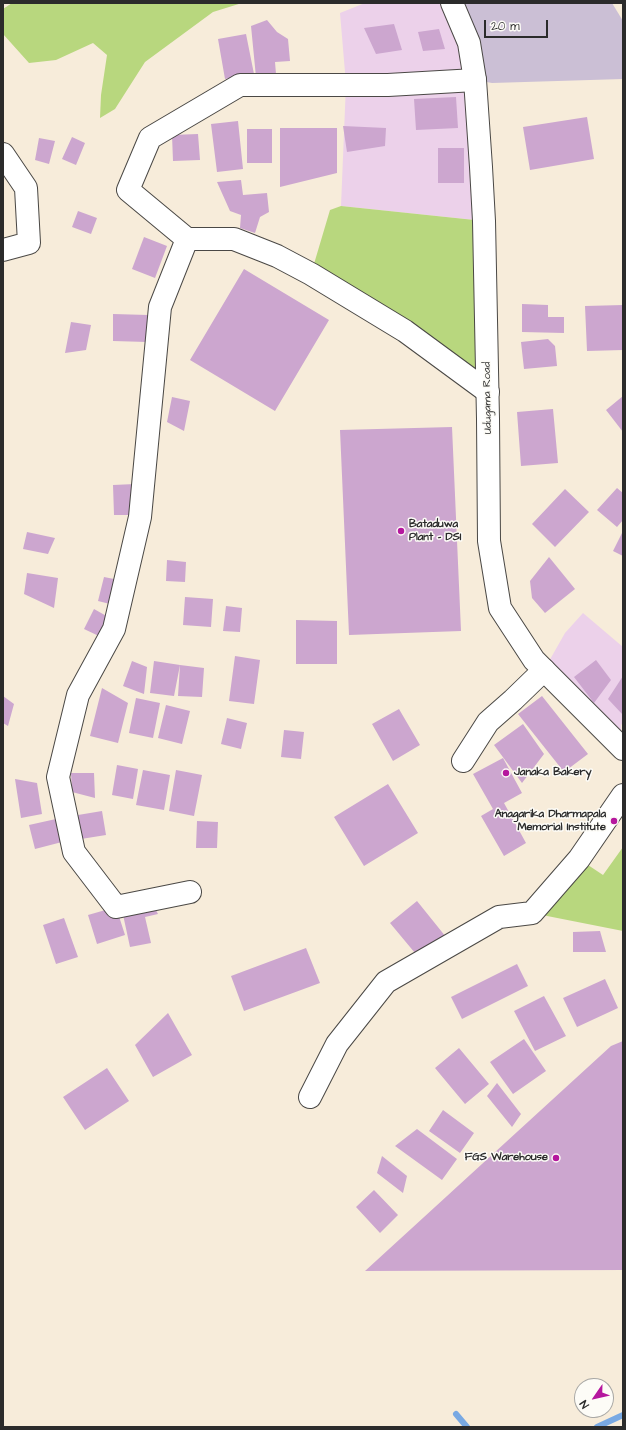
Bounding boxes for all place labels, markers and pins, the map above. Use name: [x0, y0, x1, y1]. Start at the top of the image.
place label: Bataduwa Plant - DSI: [409, 518, 461, 544]
marker: Bataduwa Plant - DSI: [396, 526, 406, 536]
place label: Janaka Bakery: [514, 766, 592, 780]
marker: Janaka Bakery: [501, 768, 511, 778]
place label: Anagarika Dharmapala Memorial Institute: [495, 808, 606, 834]
marker: Anagarika Dharmapala Memorial Institute: [609, 816, 619, 826]
place label: FGS Warehouse: [465, 1151, 548, 1165]
marker: FGS Warehouse: [551, 1153, 561, 1163]

